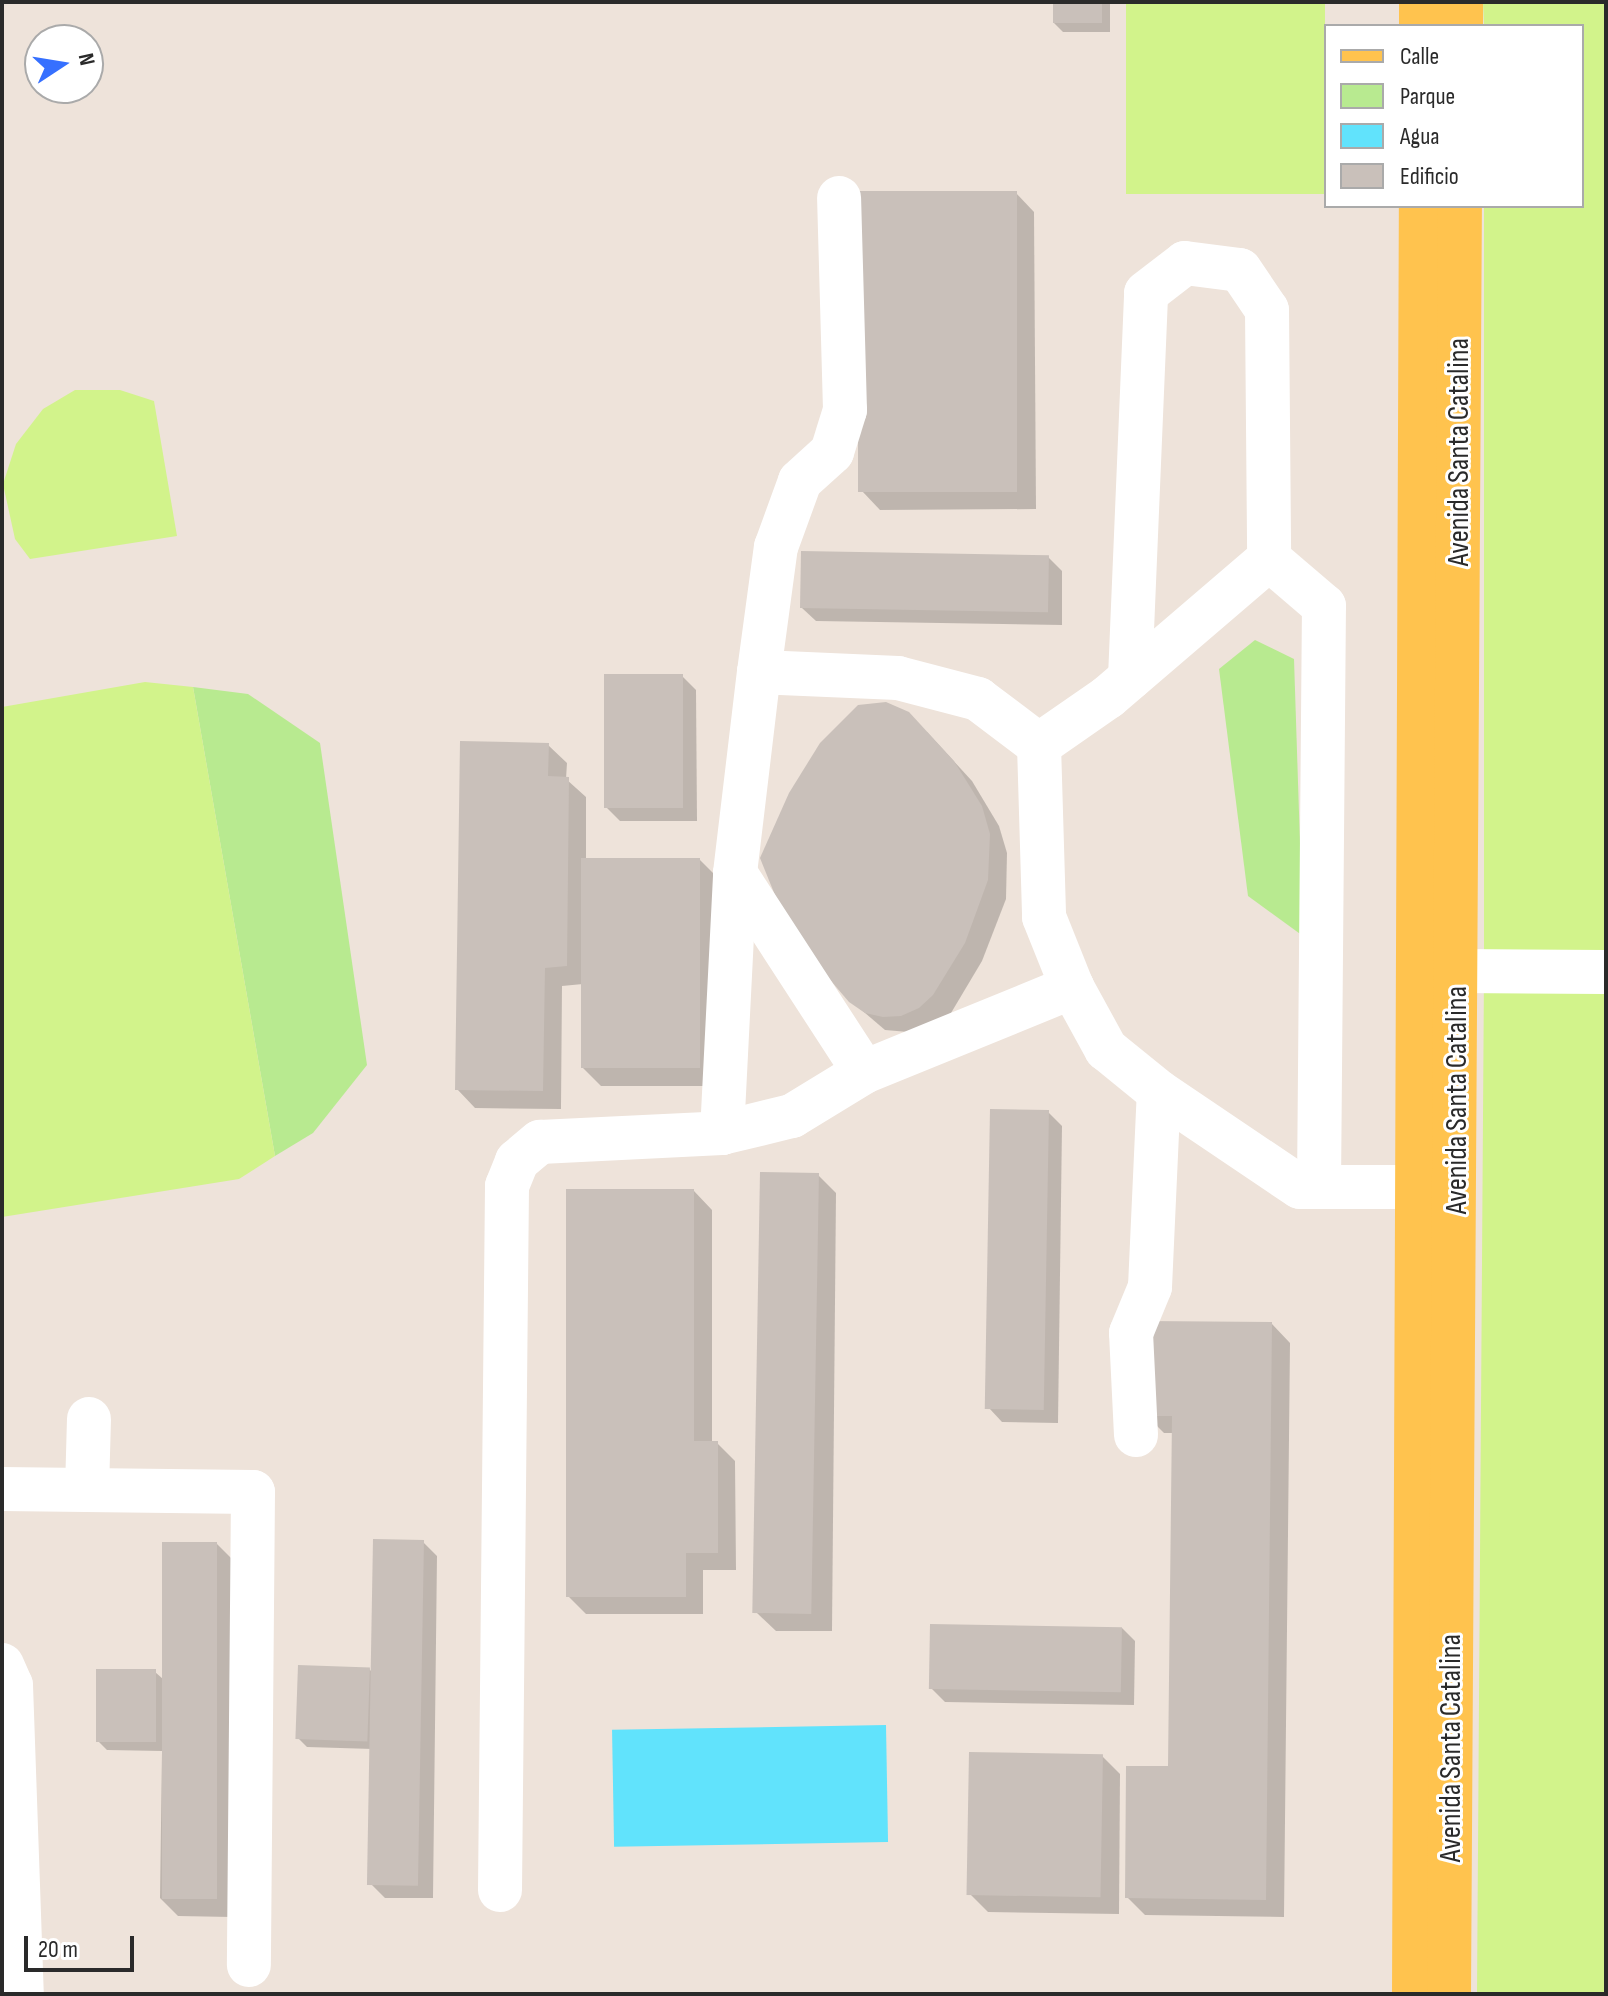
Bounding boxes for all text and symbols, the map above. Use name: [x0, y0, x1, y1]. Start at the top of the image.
north arrow: [24, 24, 104, 104]
legend: [1324, 24, 1584, 208]
text: Calle: [1400, 42, 1439, 71]
text: N: [72, 51, 100, 68]
text: Parque: [1400, 82, 1455, 111]
text: Agua: [1400, 122, 1439, 151]
text: Edificio: [1400, 162, 1459, 191]
street label: Avenida Santa Catalina: [1441, 338, 1477, 566]
street label: Avenida Santa Catalina: [1439, 986, 1475, 1214]
street label: Avenida Santa Catalina: [1433, 1634, 1469, 1862]
scale bar: [28, 1920, 138, 1970]
text: 20 m: [38, 1935, 78, 1964]

